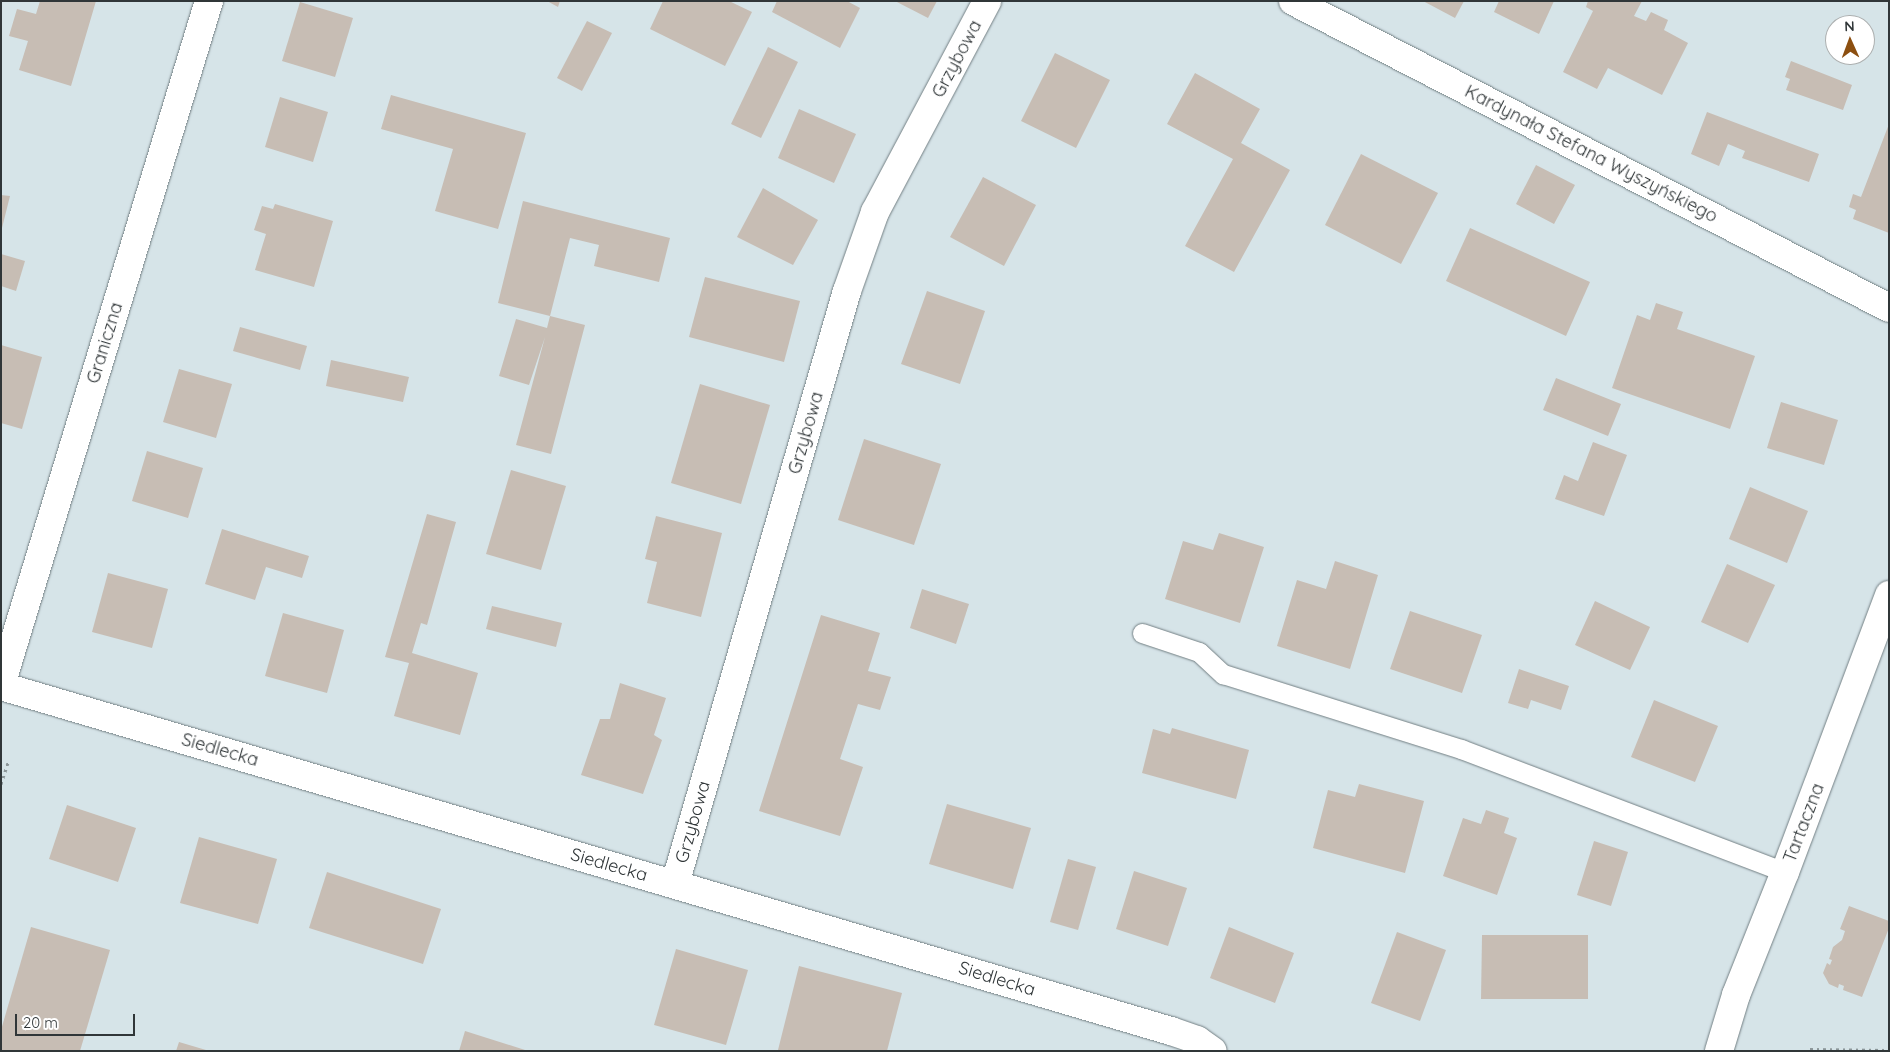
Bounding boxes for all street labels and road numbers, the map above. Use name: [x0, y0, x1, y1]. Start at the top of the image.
street label: Grzybowa: [928, 17, 986, 101]
street label: Kardynała Stefana Wyszyńskiego: [1461, 81, 1721, 227]
street label: Graniczna: [82, 300, 128, 386]
street label: Grzybowa: [784, 389, 828, 477]
street label: Siedlecka: [179, 729, 261, 771]
street label: Grzybowa: [671, 778, 715, 866]
street label: Tartaczna: [1779, 780, 1829, 866]
street label: Siedlecka: [568, 844, 650, 886]
street label: Siedlecka: [956, 957, 1038, 1001]

